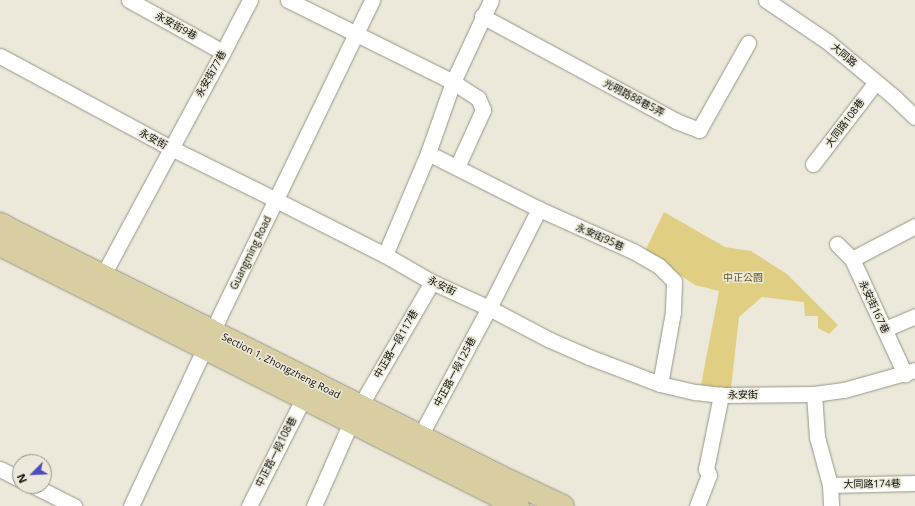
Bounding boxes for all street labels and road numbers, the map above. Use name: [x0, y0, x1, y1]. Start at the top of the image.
street label: 永安街9巷: [153, 10, 199, 42]
street label: 大同路: [829, 41, 859, 69]
street label: 永安街77巷: [193, 49, 229, 99]
street label: 光明路88巷5弄: [602, 77, 666, 119]
street label: 大同路108巷: [823, 97, 867, 149]
street label: 永安街: [137, 127, 169, 151]
street label: Guangming Road: [228, 214, 274, 292]
street label: 永安街95巷: [574, 221, 626, 253]
street label: 永安街: [426, 274, 458, 298]
street label: 永安街167巷: [856, 279, 892, 335]
street label: 中正路一段117巷: [372, 308, 420, 380]
street label: Section 1, Zhongzheng Road: [220, 331, 342, 401]
street label: 中正路一段125巷: [432, 335, 478, 409]
street label: 永安街: [728, 389, 758, 401]
street label: 中正路一段108巷: [253, 415, 299, 489]
street label: 大同路174巷: [843, 478, 901, 490]

